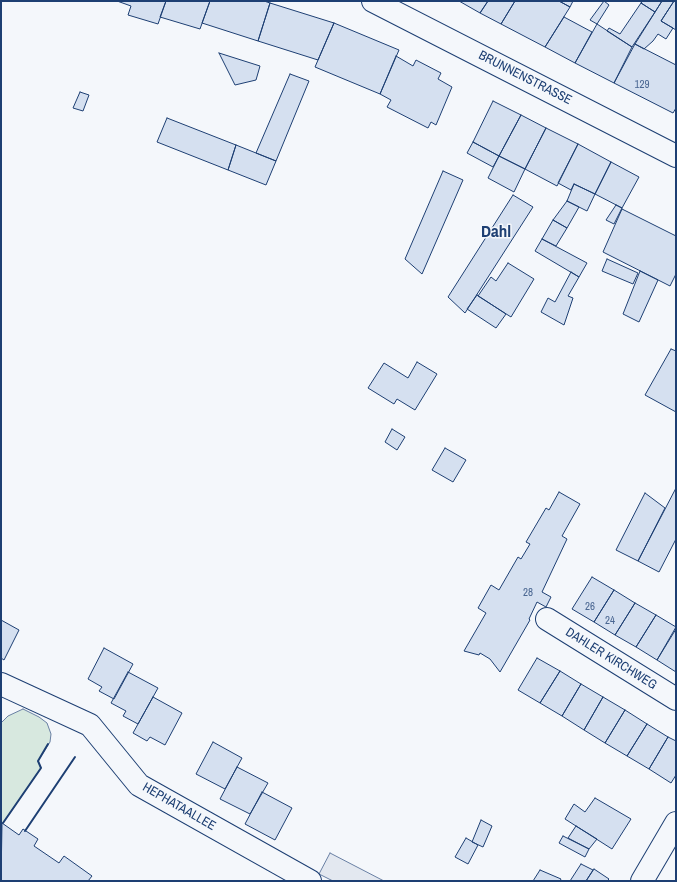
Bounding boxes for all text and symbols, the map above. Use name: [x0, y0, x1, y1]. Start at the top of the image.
street label: BRUNNENSTRASSE: [476, 48, 574, 108]
house number: 129: [634, 78, 650, 92]
district label: Dahl: [481, 222, 511, 242]
house number: 28: [523, 586, 533, 600]
house number: 26: [585, 600, 595, 614]
house number: 24: [605, 614, 615, 628]
street label: DAHLER KIRCHWEG: [562, 625, 660, 693]
street label: HEPHATAALLEE: [140, 780, 218, 834]

